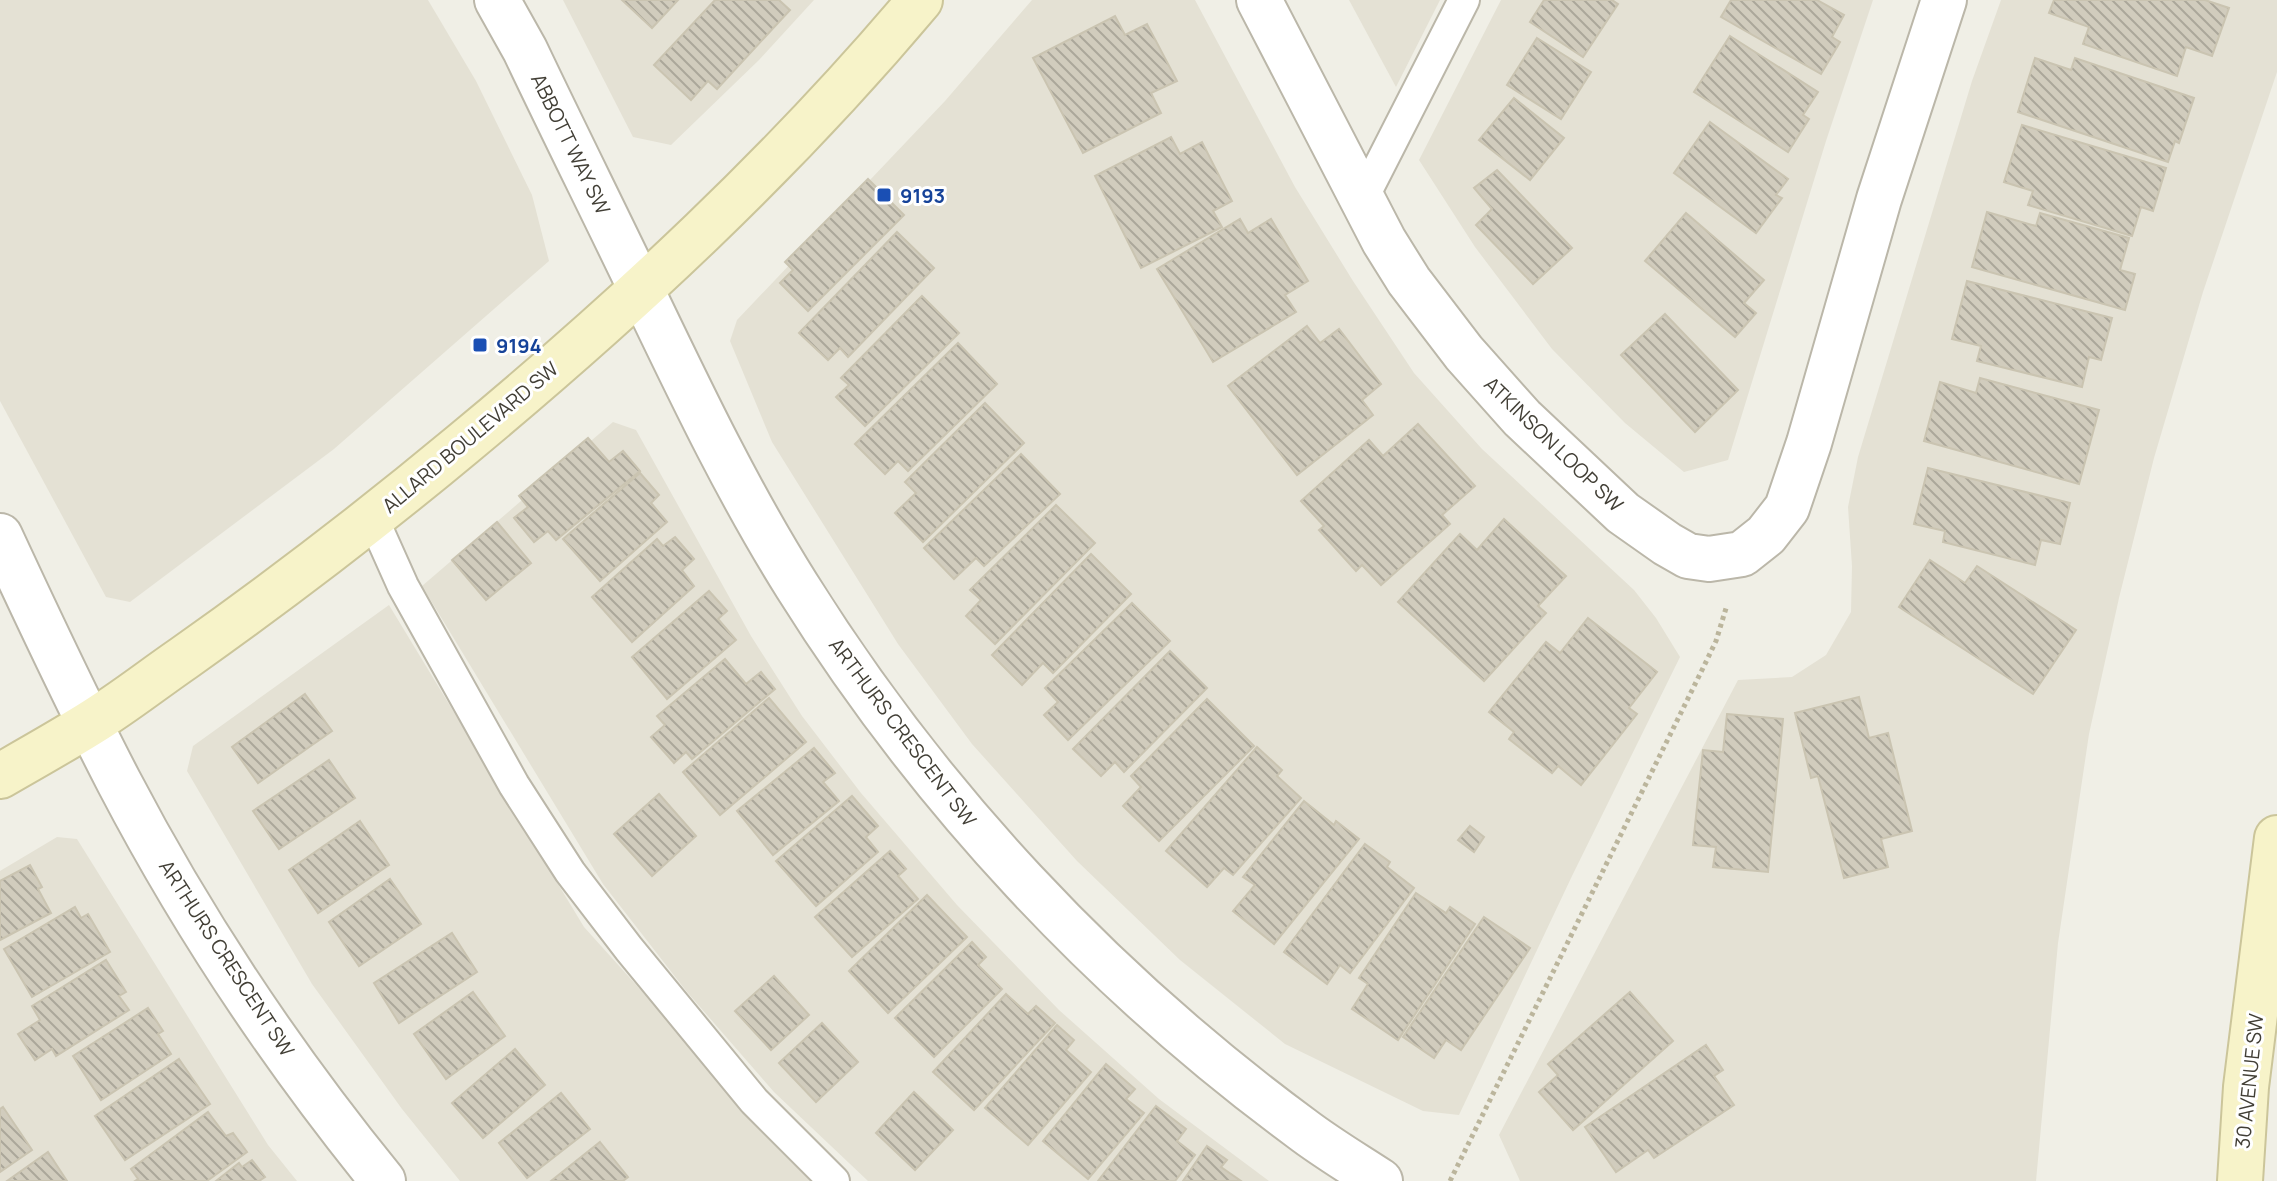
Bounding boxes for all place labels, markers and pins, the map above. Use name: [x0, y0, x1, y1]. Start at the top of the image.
place label: 9193: [900, 182, 945, 209]
marker: 9193: [875, 186, 893, 204]
place label: 9194: [496, 332, 542, 359]
marker: 9194: [471, 336, 489, 354]

